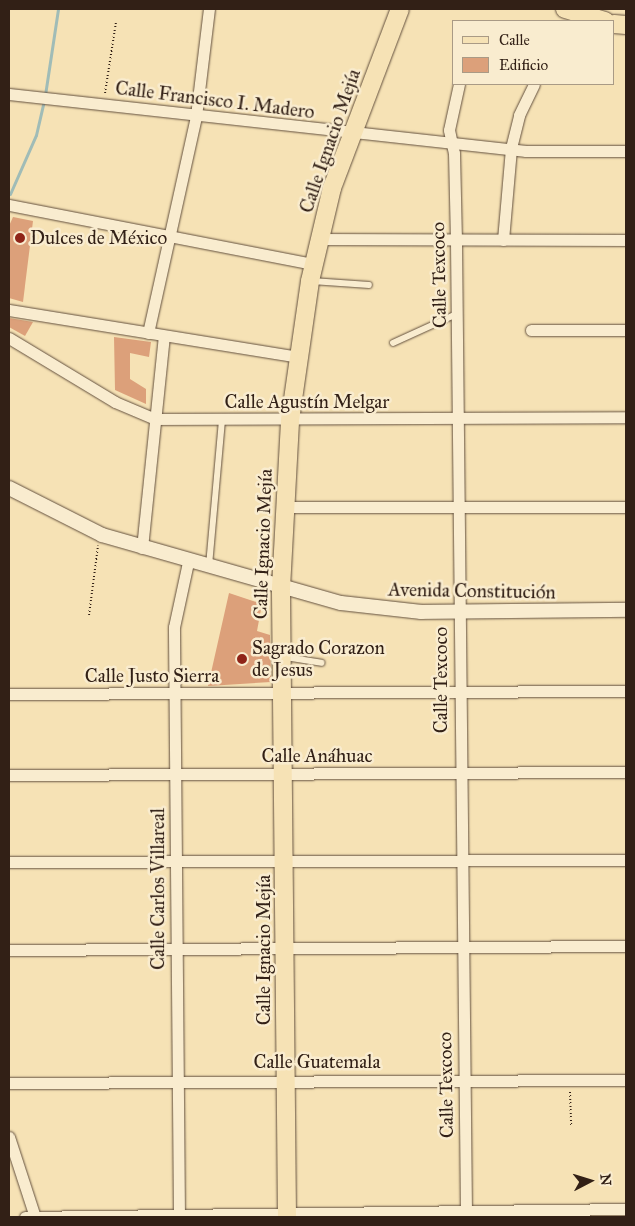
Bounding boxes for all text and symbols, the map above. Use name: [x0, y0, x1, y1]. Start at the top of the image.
legend: [452, 20, 615, 85]
text: Calle: [499, 31, 530, 49]
text: Edificio: [499, 56, 548, 74]
street label: Calle Ignacio Mejía: [295, 66, 365, 216]
street label: Calle Francisco I. Madero: [114, 76, 316, 124]
street label: Calle Texcoco: [427, 222, 451, 328]
place label: Dulces de México: [30, 227, 167, 249]
marker: Dulces de México: [14, 232, 26, 244]
street label: Calle Agustín Melgar: [225, 391, 389, 413]
street label: Calle Ignacio Mejía: [249, 468, 277, 620]
street label: Avenida Constitución: [388, 578, 556, 604]
street label: Calle Texcoco: [430, 627, 452, 733]
place label: Sagrado Corazon de Jesus: [252, 637, 385, 681]
marker: Sagrado Corazon de Jesus: [236, 653, 248, 665]
street label: Calle Justo Sierra: [85, 665, 219, 687]
street label: Calle Anáhuac: [262, 745, 372, 767]
street label: Calle Carlos Villareal: [147, 808, 169, 970]
street label: Calle Ignacio Mejía: [253, 875, 275, 1025]
street label: Calle Texcoco: [434, 1032, 458, 1138]
street label: Calle Guatemala: [253, 1051, 381, 1073]
north arrow: [565, 1156, 615, 1206]
text: N: [596, 1173, 614, 1186]

